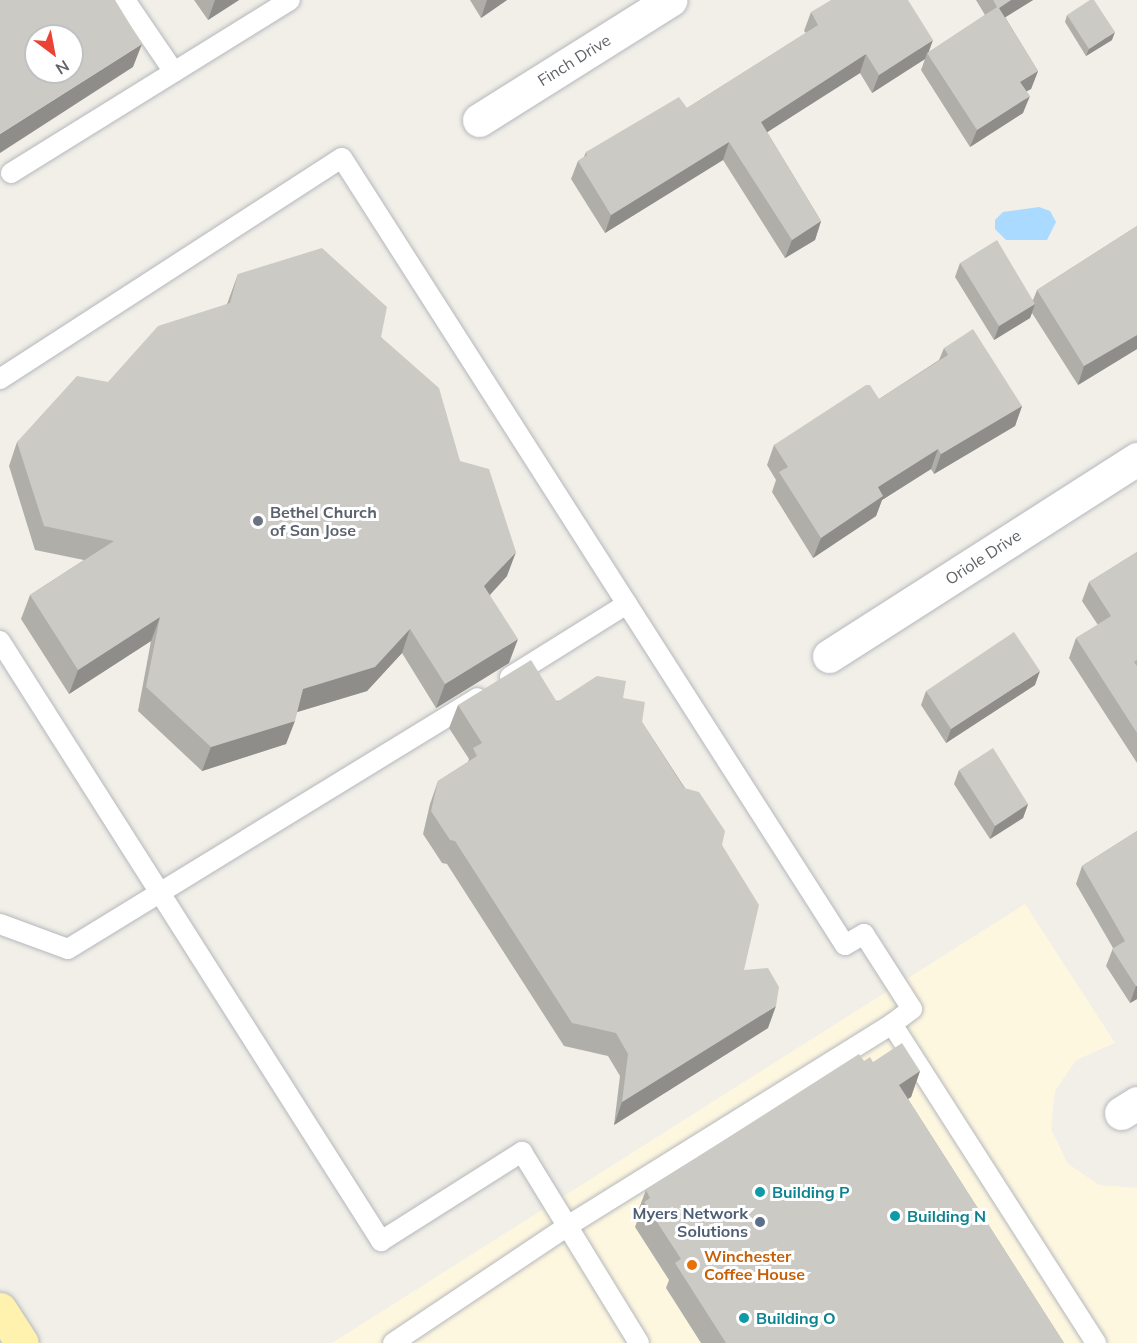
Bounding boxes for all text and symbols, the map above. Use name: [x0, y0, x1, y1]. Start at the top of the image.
north arrow: [24, 24, 84, 84]
street label: Finch Drive: [534, 30, 614, 90]
text: N: [52, 56, 73, 79]
place label: Bethel Church of San Jose: [270, 502, 377, 540]
marker: Bethel Church of San Jose: [251, 514, 265, 528]
street label: Oriole Drive: [942, 525, 1024, 589]
place label: Building P: [772, 1182, 850, 1202]
marker: Building P: [753, 1185, 767, 1199]
place label: Myers Network Solutions: [633, 1203, 748, 1241]
place label: Building N: [907, 1206, 986, 1226]
marker: Building N: [888, 1209, 902, 1223]
marker: Myers Network Solutions: [753, 1215, 767, 1229]
place label: Winchester Coffee House: [704, 1246, 805, 1284]
marker: Winchester Coffee House: [685, 1258, 699, 1272]
place label: Building O: [756, 1308, 836, 1328]
marker: Building O: [737, 1311, 751, 1325]

